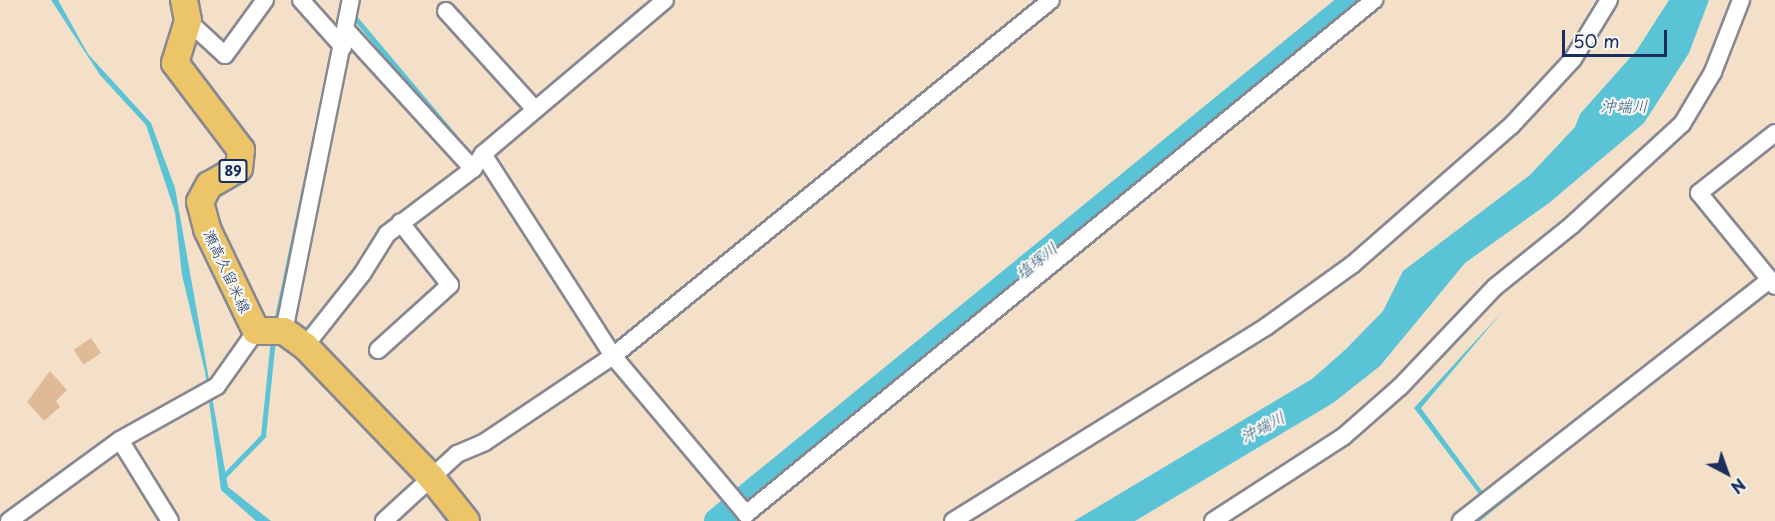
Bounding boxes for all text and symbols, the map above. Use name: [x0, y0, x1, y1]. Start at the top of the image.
scale bar: [1565, 18, 1670, 56]
text: 50 m: [1573, 27, 1620, 54]
water label: 沖端川: [1600, 95, 1648, 115]
road number: 89: [218, 160, 248, 182]
street label: 瀬高久留米線: [201, 226, 255, 316]
water label: 塩塚川: [1011, 237, 1061, 283]
water label: 沖端川: [1236, 406, 1288, 446]
north arrow: [1697, 443, 1757, 503]
text: N: [1726, 473, 1751, 500]

